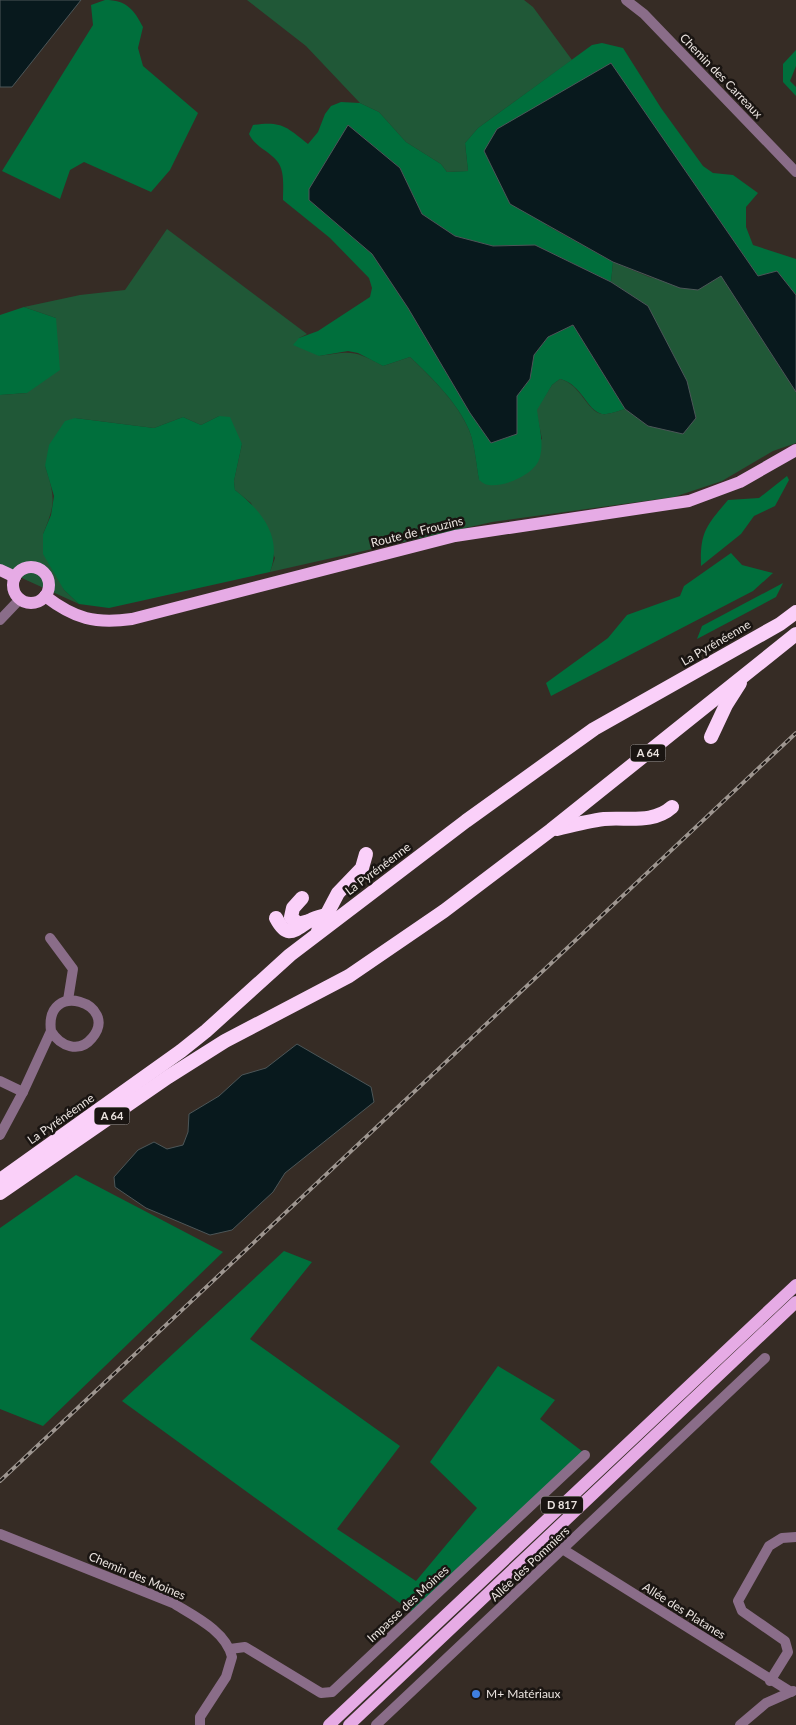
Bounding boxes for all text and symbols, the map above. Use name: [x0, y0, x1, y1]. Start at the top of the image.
street label: Chemin des Carreaux: [677, 30, 766, 121]
street label: Route de Frouzins: [369, 513, 465, 550]
street label: La Pyrénéenne: [678, 617, 753, 669]
road number: A 64: [630, 744, 666, 761]
street label: La Pyrénéenne: [342, 839, 413, 898]
street label: La Pyrénéenne: [24, 1090, 97, 1147]
road number: A 64: [94, 1108, 130, 1124]
road number: D 817: [541, 1496, 583, 1514]
street label: Allée des Pommiers: [487, 1523, 572, 1604]
street label: Chemin des Moines: [87, 1548, 188, 1603]
street label: Impasse des Moines: [364, 1562, 451, 1645]
street label: Allée des Platanes: [640, 1579, 729, 1642]
place label: M+ Matériaux: [486, 1686, 561, 1701]
marker: M+ Matériaux: [470, 1688, 482, 1700]

